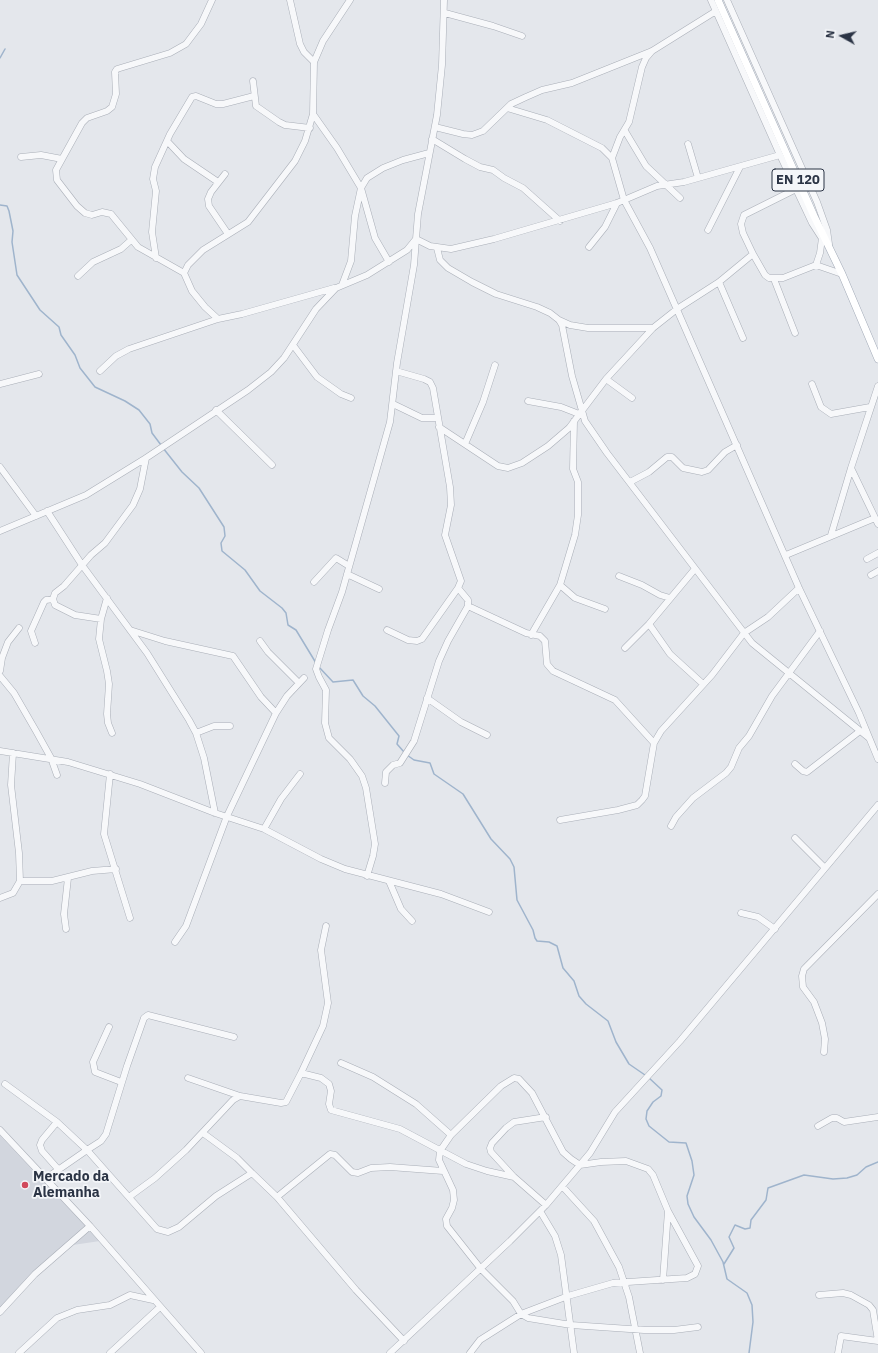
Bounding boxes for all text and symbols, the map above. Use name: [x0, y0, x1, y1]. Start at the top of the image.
north arrow: [822, 16, 862, 56]
text: N: [823, 29, 838, 39]
road number: EN 120: [772, 169, 824, 191]
place label: Mercado da Alemanha: [33, 1169, 109, 1202]
marker: Mercado da Alemanha: [20, 1180, 30, 1190]

